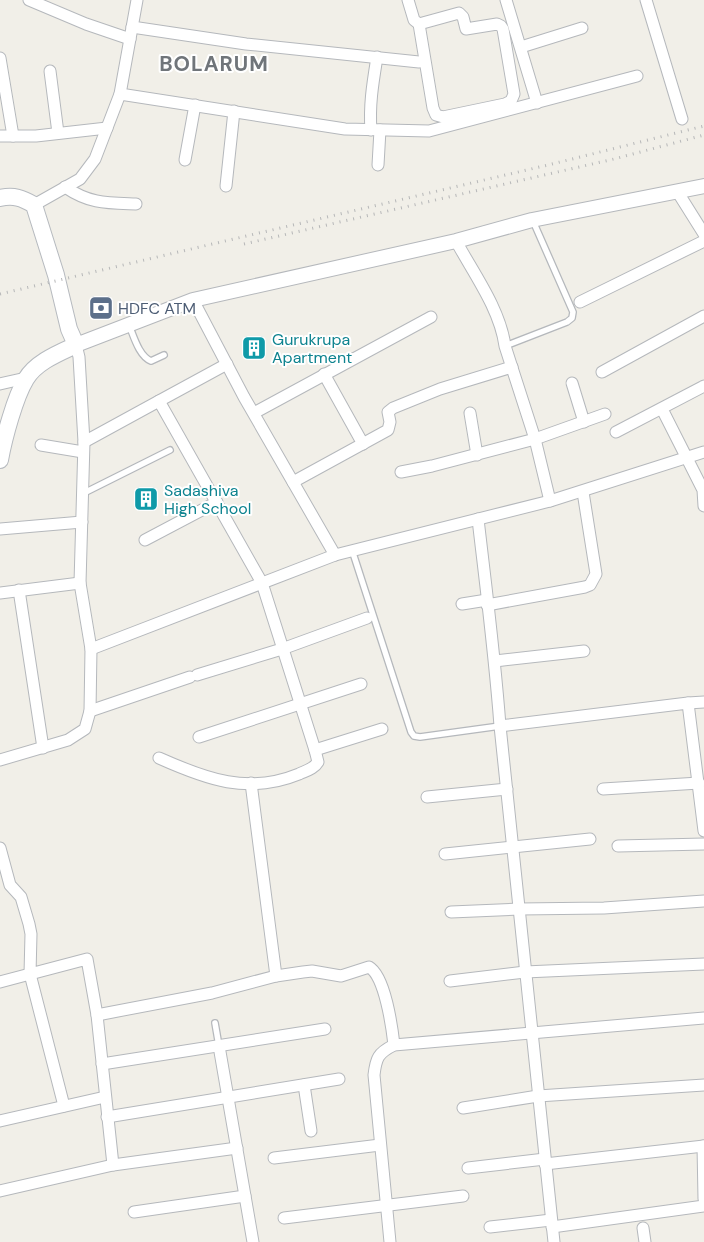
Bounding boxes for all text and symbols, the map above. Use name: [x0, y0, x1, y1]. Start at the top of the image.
district label: BOLARUM: [159, 50, 269, 78]
bank icon: HDFC ATM: [88, 295, 114, 321]
place label: HDFC ATM: [118, 298, 196, 319]
place label: Gurukrupa Apartment: [272, 329, 352, 368]
building icon: Gurukrupa Apartment: [241, 335, 267, 361]
place label: Sadashiva High School: [164, 480, 251, 519]
building icon: Sadashiva High School: [133, 486, 159, 512]

